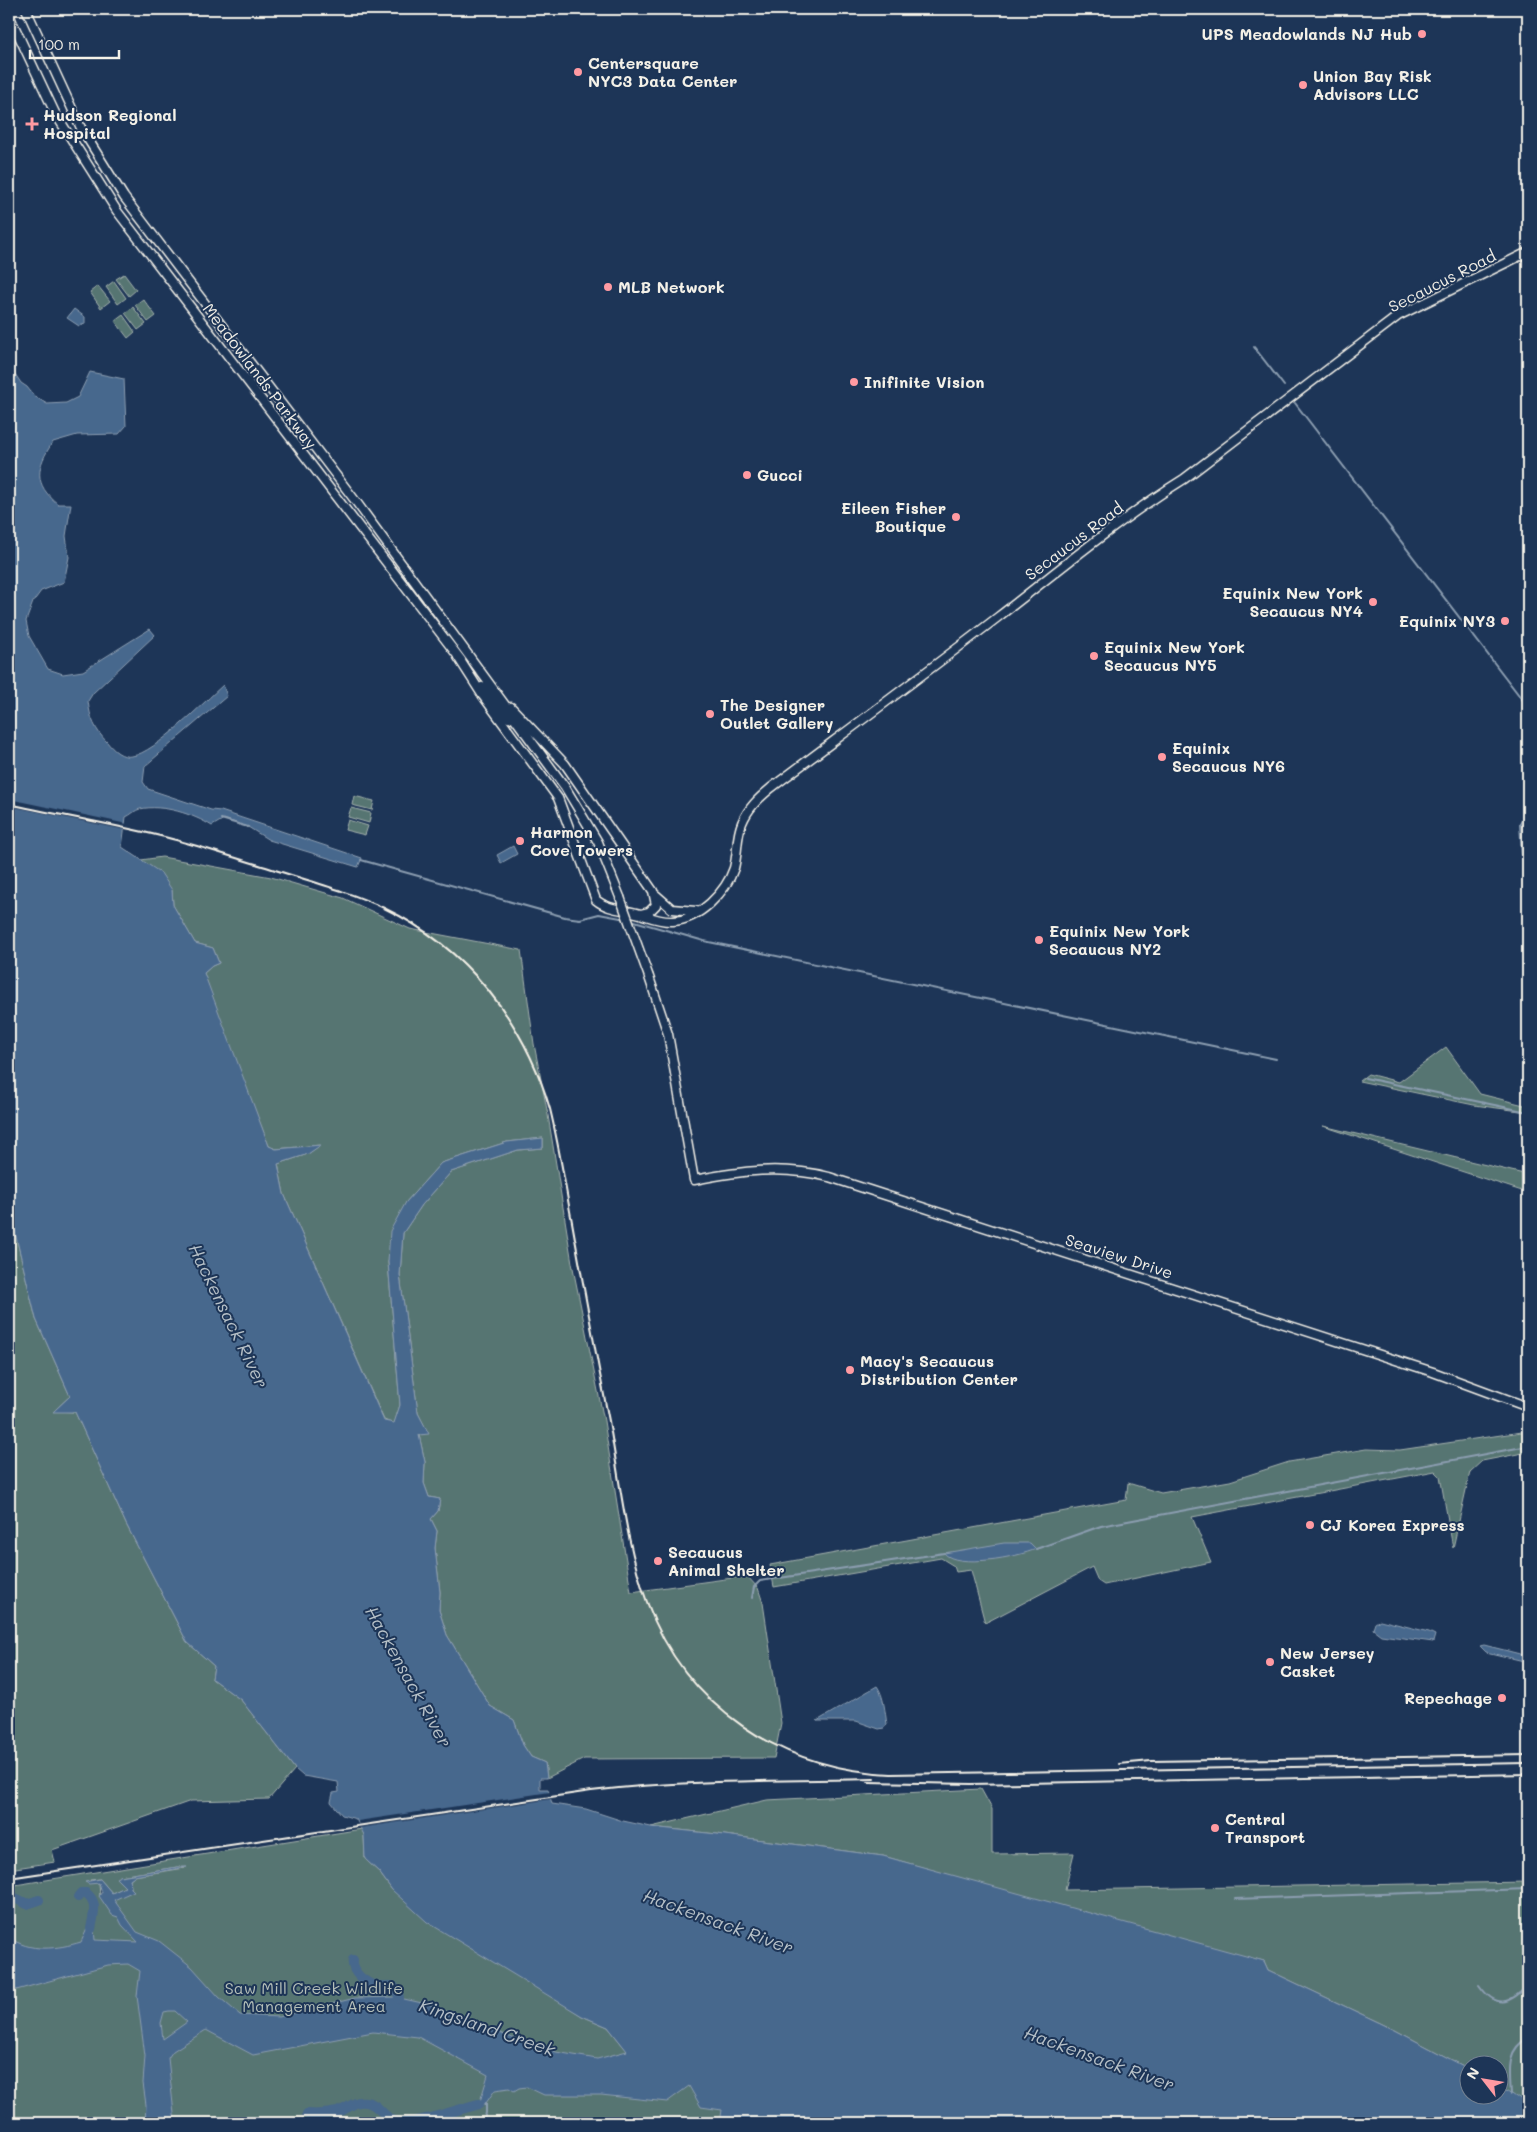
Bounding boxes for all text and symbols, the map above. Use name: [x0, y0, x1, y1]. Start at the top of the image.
place label: UPS Meadowlands NJ Hub: [1202, 23, 1412, 44]
scale bar: [30, 28, 119, 60]
marker: UPS Meadowlands NJ Hub: [1416, 28, 1428, 40]
text: 100 m: [38, 34, 80, 54]
place label: Centersquare NYC3 Data Center: [588, 52, 737, 91]
place label: Union Bay Risk Advisors LLC: [1313, 65, 1432, 104]
marker: Centersquare NYC3 Data Center: [572, 66, 584, 78]
marker: Union Bay Risk Advisors LLC: [1297, 79, 1309, 91]
place label: Hudson Regional Hospital: [43, 104, 177, 143]
marker: Hudson Regional Hospital: [25, 117, 39, 131]
street label: Secaucus Road: [1384, 244, 1499, 317]
place label: MLB Network: [618, 276, 725, 297]
marker: MLB Network: [602, 281, 614, 293]
street label: Meadowlands Parkway: [199, 298, 322, 453]
place label: Inifinite Vision: [864, 371, 984, 392]
marker: Inifinite Vision: [848, 376, 860, 388]
place label: Gucci: [757, 464, 803, 485]
marker: Gucci: [741, 469, 753, 481]
place label: Eileen Fisher Boutique: [841, 497, 946, 536]
street label: Secaucus Road: [1020, 497, 1127, 584]
marker: Eileen Fisher Boutique: [950, 511, 962, 523]
place label: Equinix New York Secaucus NY4: [1222, 582, 1363, 621]
marker: Equinix New York Secaucus NY4: [1367, 596, 1379, 608]
place label: Equinix NY3: [1399, 610, 1495, 631]
marker: Equinix NY3: [1499, 615, 1511, 627]
place label: Equinix New York Secaucus NY5: [1104, 636, 1245, 675]
marker: Equinix New York Secaucus NY5: [1088, 650, 1100, 662]
place label: The Designer Outlet Gallery: [720, 694, 834, 733]
marker: The Designer Outlet Gallery: [704, 708, 716, 720]
place label: Equinix Secaucus NY6: [1172, 737, 1285, 776]
marker: Equinix Secaucus NY6: [1156, 751, 1168, 763]
place label: Harmon Cove Towers: [530, 821, 633, 860]
marker: Harmon Cove Towers: [514, 835, 526, 847]
place label: Equinix New York Secaucus NY2: [1049, 920, 1190, 959]
marker: Equinix New York Secaucus NY2: [1033, 934, 1045, 946]
street label: Seaview Drive: [1063, 1228, 1176, 1283]
water label: Hackensack River: [183, 1239, 274, 1392]
place label: Macy's Secaucus Distribution Center: [860, 1350, 1018, 1389]
marker: Macy's Secaucus Distribution Center: [844, 1364, 856, 1376]
place label: CJ Korea Express: [1320, 1514, 1465, 1535]
marker: CJ Korea Express: [1304, 1519, 1316, 1531]
place label: Secaucus Animal Shelter: [668, 1541, 785, 1580]
marker: Secaucus Animal Shelter: [652, 1555, 664, 1567]
water label: Hackensack River: [360, 1602, 458, 1751]
place label: New Jersey Casket: [1280, 1642, 1375, 1681]
marker: New Jersey Casket: [1264, 1656, 1276, 1668]
place label: Repechage: [1404, 1687, 1492, 1708]
marker: Repechage: [1496, 1692, 1508, 1704]
place label: Central Transport: [1225, 1808, 1305, 1847]
marker: Central Transport: [1209, 1822, 1221, 1834]
water label: Hackensack River: [640, 1883, 797, 1959]
park label: Saw Mill Creek Wildlife Management Area: [225, 1977, 403, 2016]
water label: Kingsland Creek: [416, 1993, 559, 2062]
water label: Hackensack River: [1021, 2020, 1178, 2096]
north arrow: [1460, 2054, 1510, 2104]
text: N: [1462, 2064, 1483, 2083]

